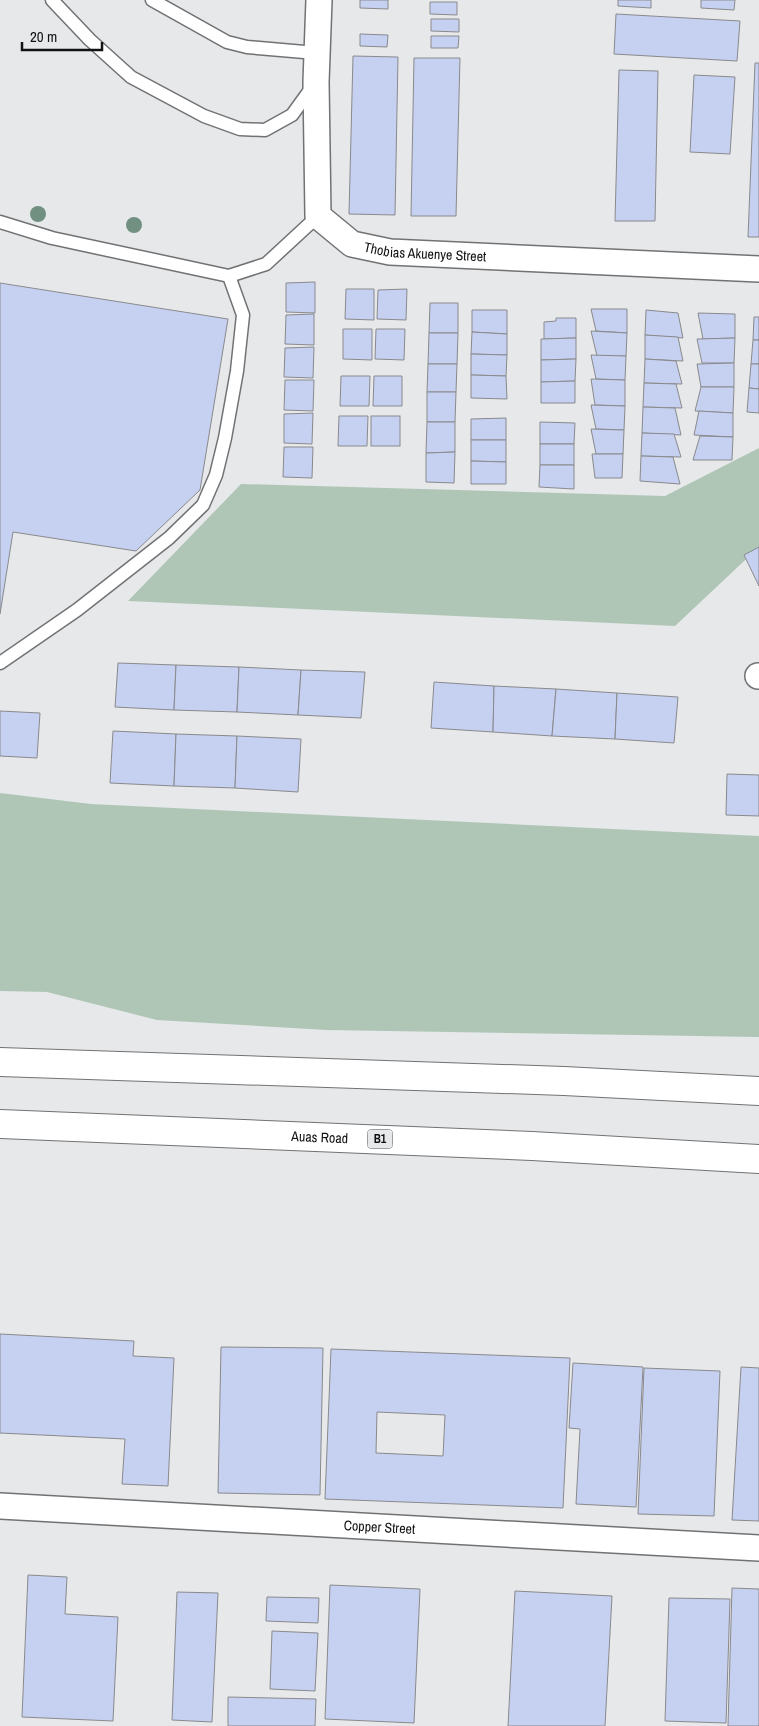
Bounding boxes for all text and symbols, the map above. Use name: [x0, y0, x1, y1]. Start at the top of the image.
scale bar: [22, 20, 102, 52]
text: 20 m: [30, 26, 57, 47]
street label: Thobias Akuenye Street: [362, 238, 487, 265]
street label: Auas Road: [290, 1127, 349, 1147]
road number: B1: [368, 1130, 392, 1148]
street label: Copper Street: [343, 1516, 416, 1538]

